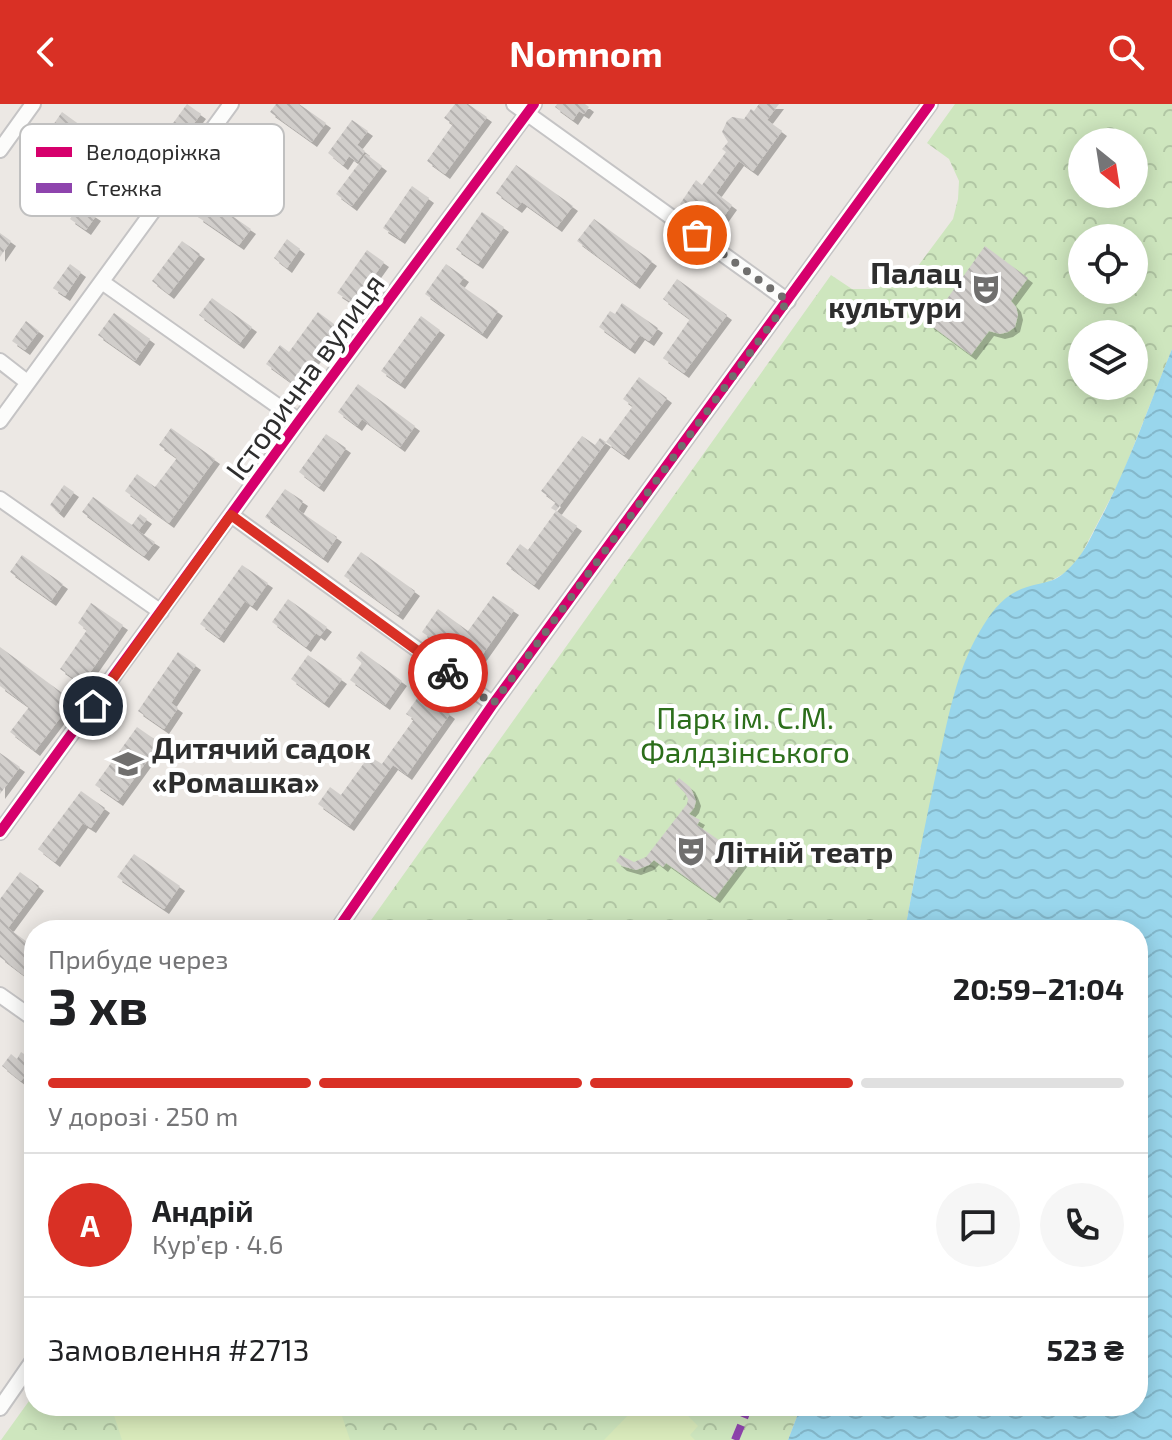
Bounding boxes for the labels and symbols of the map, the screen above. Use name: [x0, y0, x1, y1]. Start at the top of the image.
legend: [20, 124, 284, 216]
north arrow: [1068, 128, 1148, 208]
text: Велодоріжка: [86, 138, 221, 164]
text: Стежка: [86, 174, 162, 200]
pin: [663, 201, 731, 269]
place label: Палац культури: [828, 254, 962, 325]
street label: Історична вулиця: [217, 266, 392, 487]
theatre icon: Палац культури: [969, 272, 1003, 306]
courier: [408, 633, 488, 713]
pin: [59, 672, 127, 740]
park label: Парк ім. С.М. Фалдзінського: [640, 699, 850, 769]
place label: Дитячий садок «Ромашка»: [152, 729, 371, 799]
school or university icon: Дитячий садок «Ромашка»: [111, 747, 145, 781]
place label: Літній театр: [715, 833, 893, 869]
theatre icon: Літній театр: [674, 834, 708, 868]

